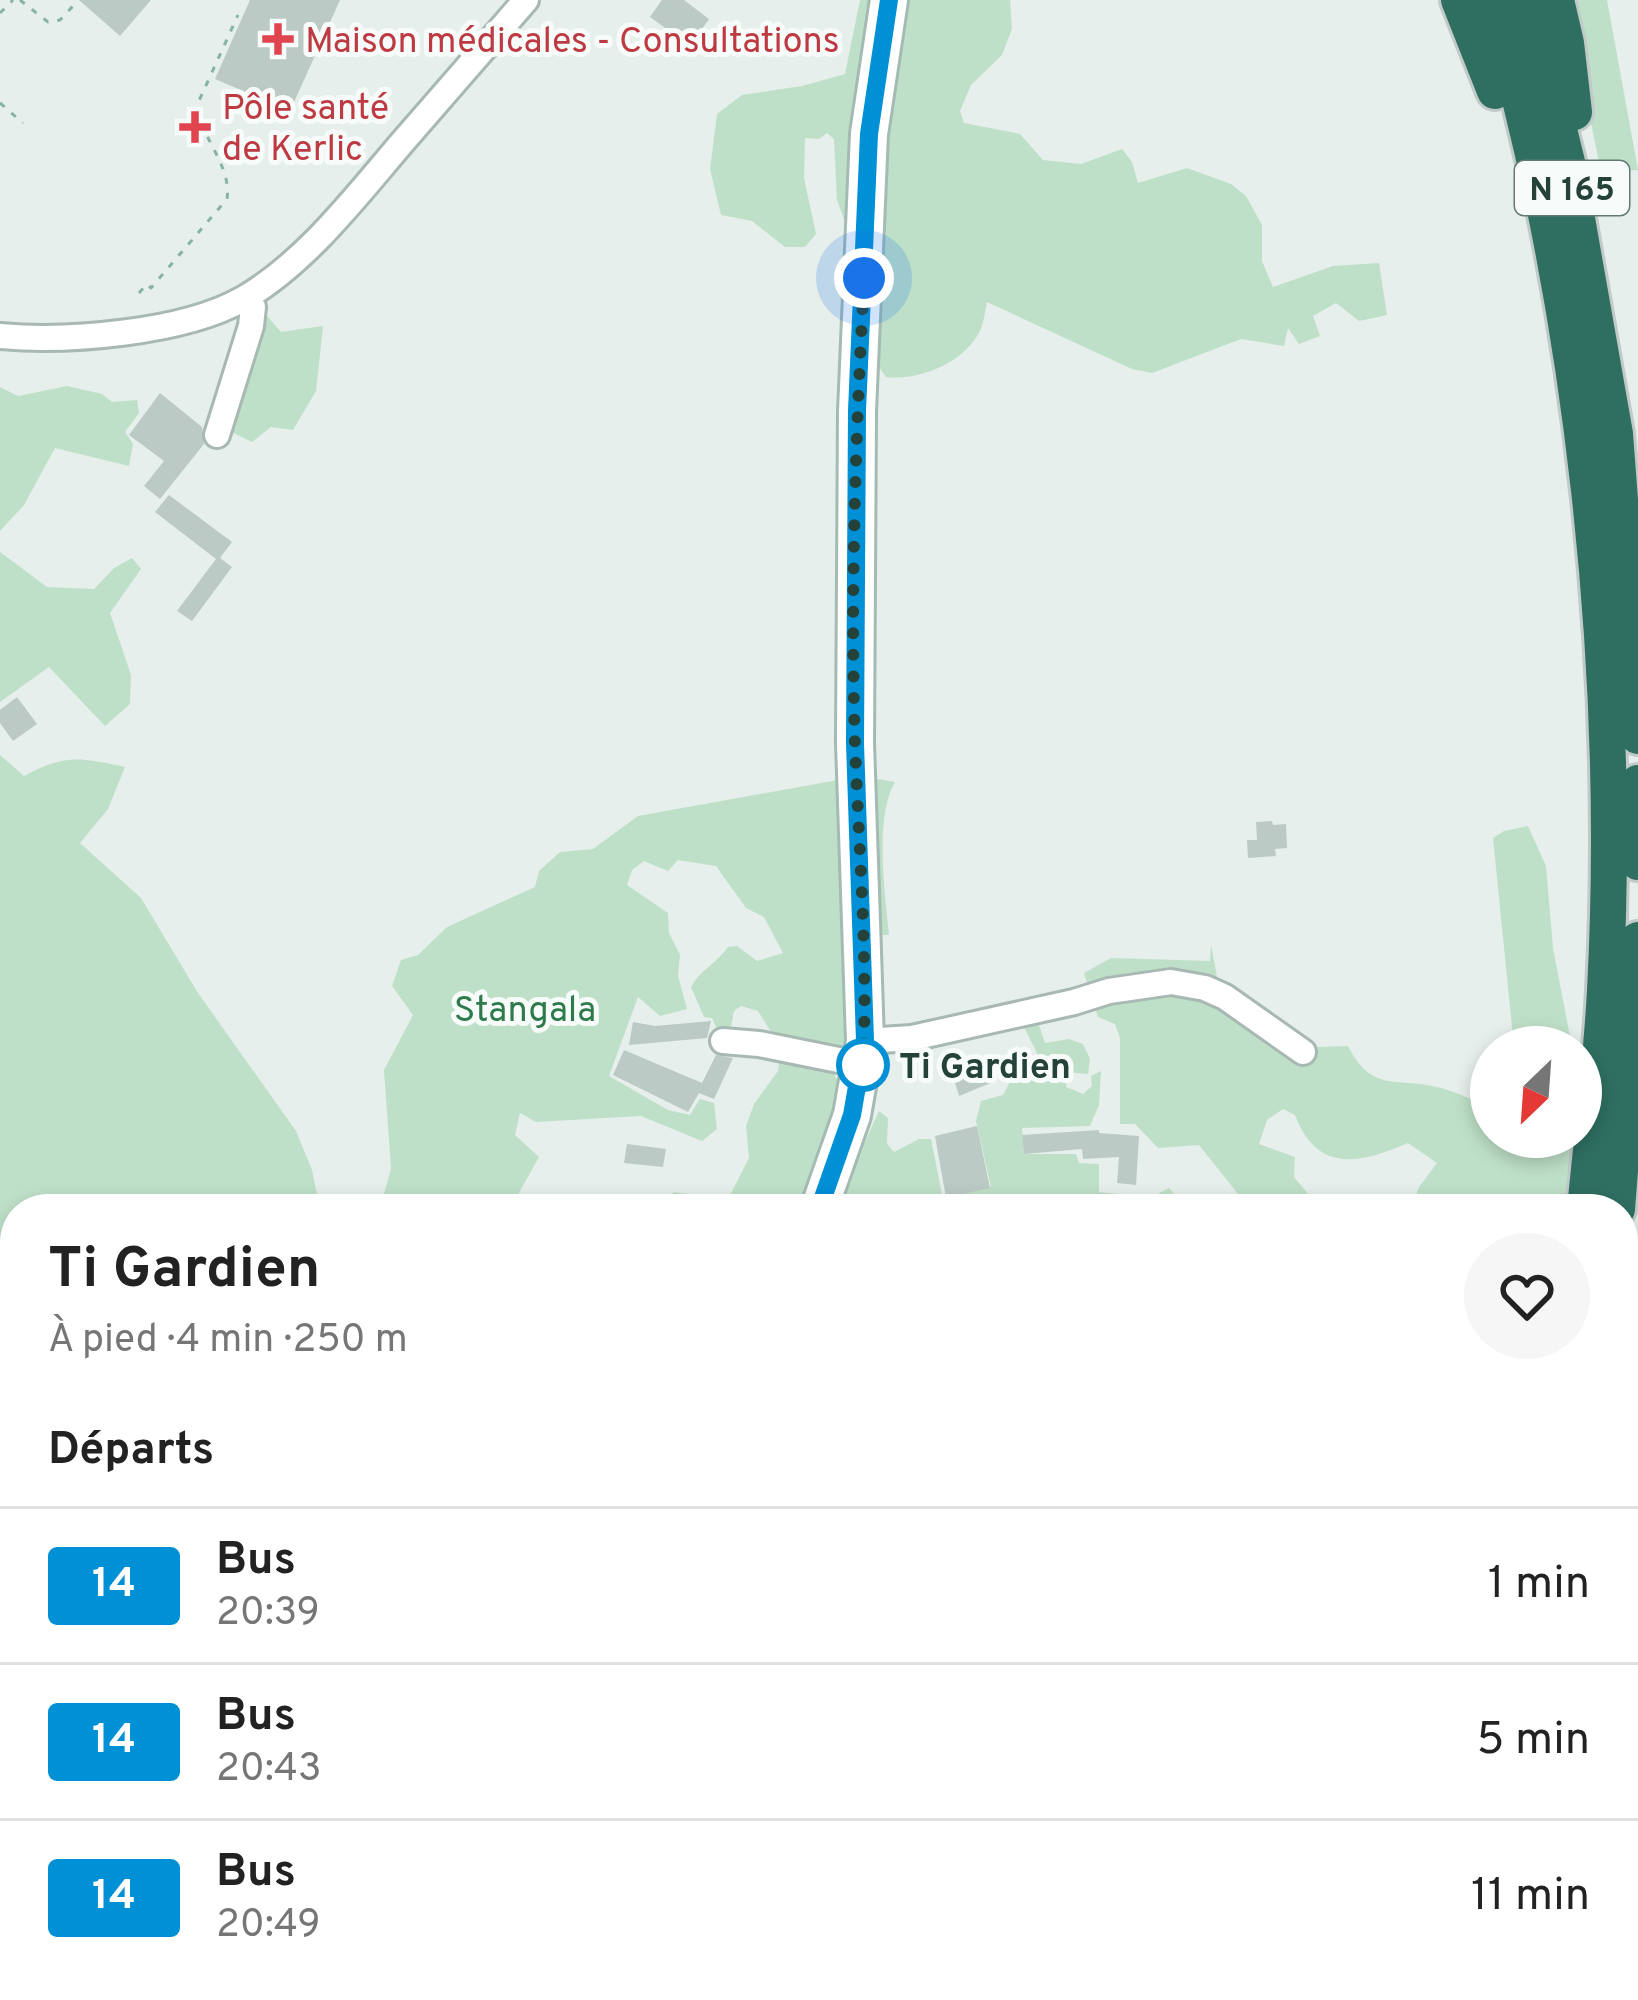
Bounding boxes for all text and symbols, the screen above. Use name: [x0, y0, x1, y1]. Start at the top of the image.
place label: Maison médicales - Consultations: [305, 20, 840, 66]
marker: Maison médicales - Consultations: [262, 23, 294, 55]
place label: Pôle santé de Kerlic: [222, 87, 389, 174]
marker: Pôle santé de Kerlic: [179, 111, 211, 143]
road number: N 165: [1515, 161, 1629, 215]
your location: [834, 248, 894, 308]
park label: Stangala: [454, 989, 596, 1035]
north arrow: [1470, 1026, 1602, 1158]
map controls: [1470, 1026, 1602, 1158]
marker: Ti Gardien: [838, 1040, 888, 1090]
place label: Ti Gardien: [899, 1046, 1071, 1092]
button: heart: [1464, 1233, 1590, 1359]
text: Ti Gardien: [48, 1236, 321, 1308]
text: À pied · 4 min · 250 m: [48, 1317, 408, 1366]
text: Départs: [48, 1423, 214, 1480]
text: Bus: [216, 1533, 296, 1590]
text: 1 min: [1488, 1557, 1590, 1614]
text: 14: [92, 1559, 136, 1612]
text: 20:39: [216, 1590, 320, 1639]
text: Bus: [216, 1689, 296, 1746]
text: 5 min: [1477, 1713, 1590, 1770]
text: 14: [92, 1715, 136, 1768]
text: 20:43: [216, 1746, 321, 1795]
text: Bus: [216, 1845, 296, 1902]
text: 11 min: [1471, 1869, 1590, 1926]
text: 14: [92, 1871, 136, 1924]
text: 20:49: [216, 1902, 321, 1951]

